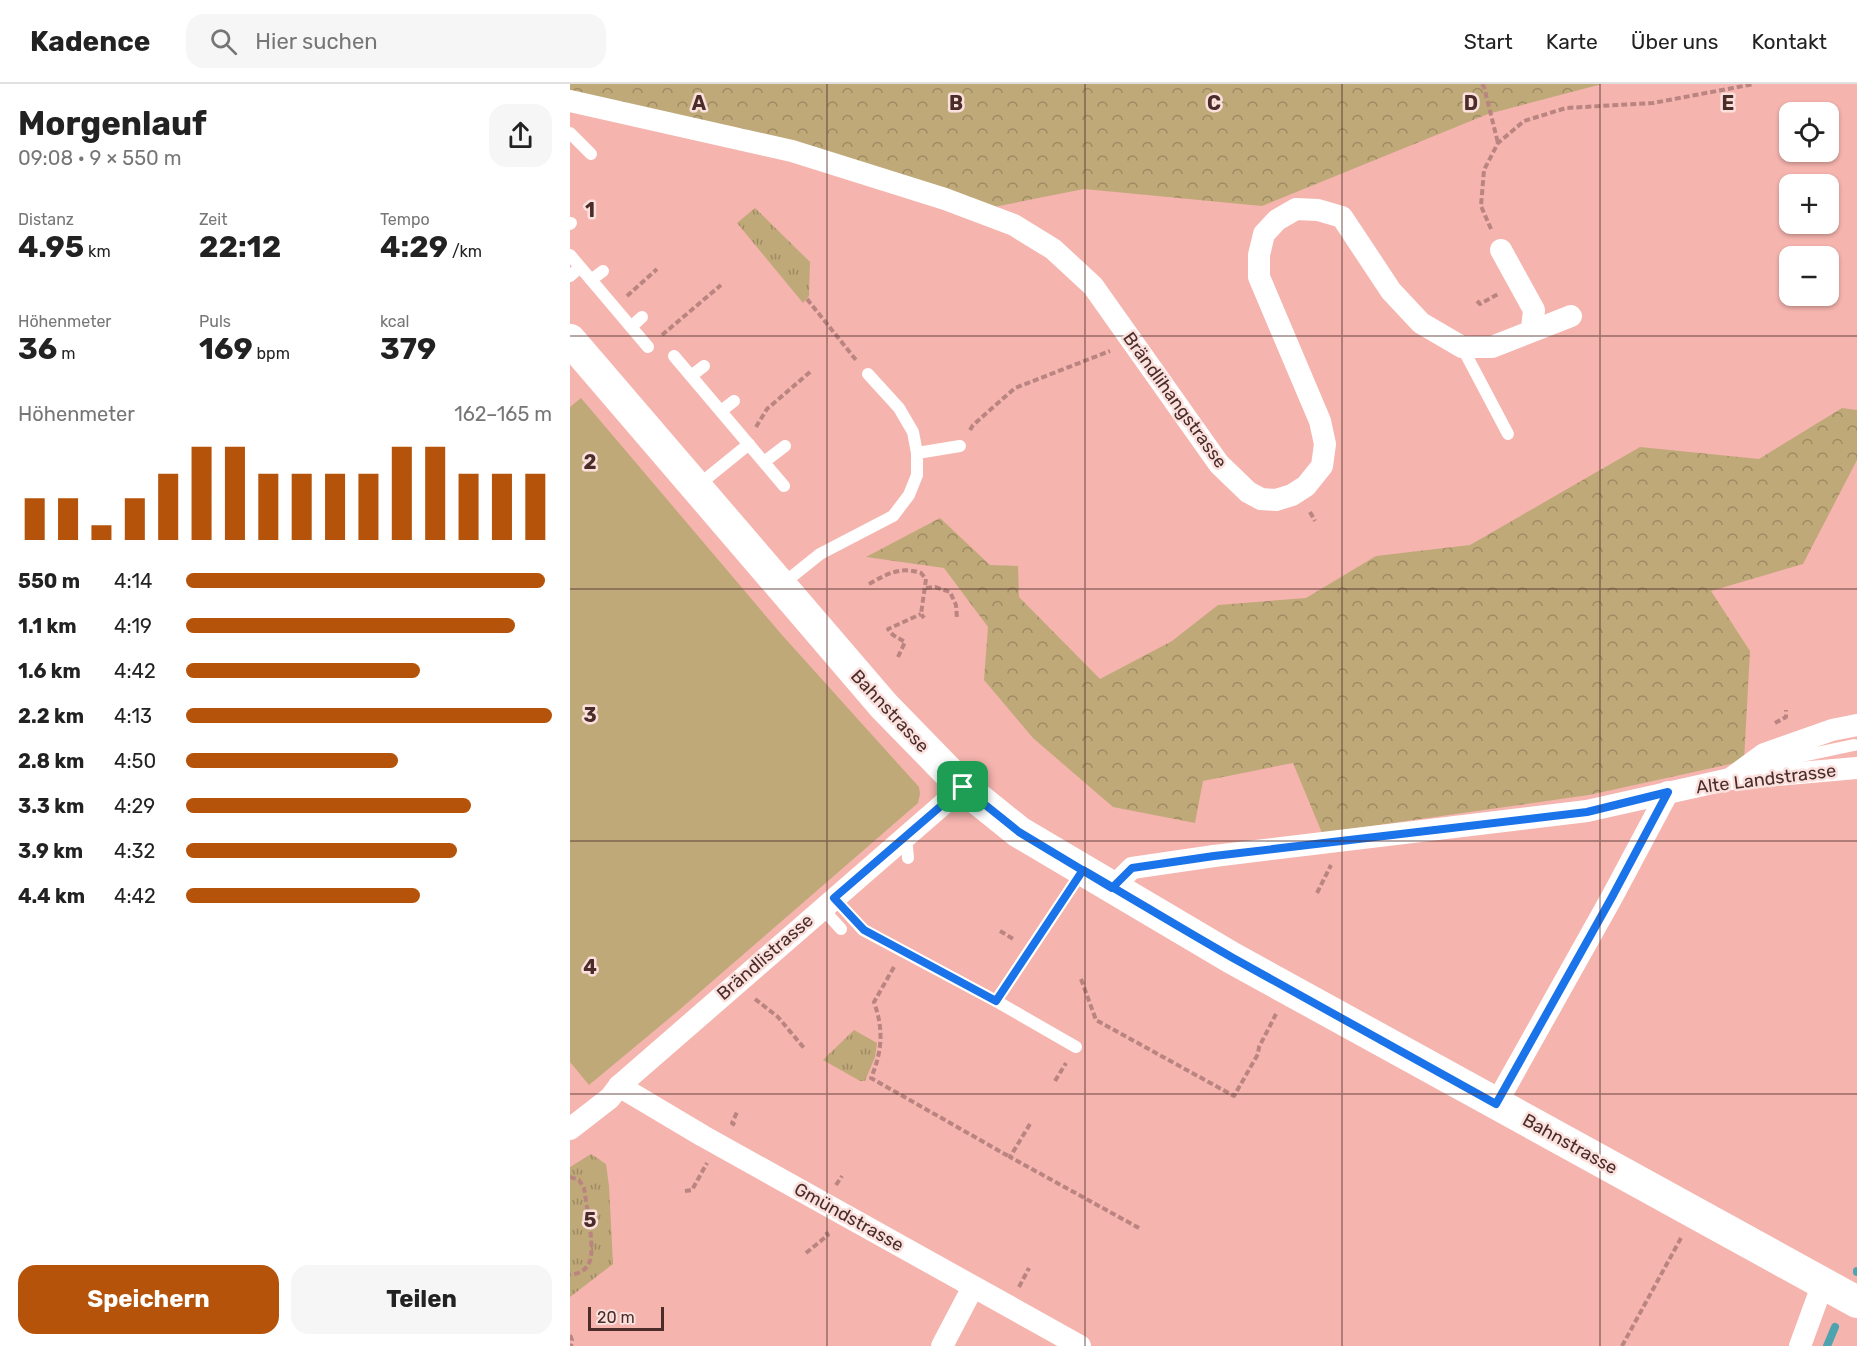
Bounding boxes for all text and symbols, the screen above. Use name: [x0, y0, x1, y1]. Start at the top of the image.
search box: [186, 14, 606, 68]
text: Kadence: [30, 25, 150, 58]
icon: search: [207, 25, 240, 58]
text: Hier suchen: [255, 28, 378, 55]
text: Start: [1464, 29, 1513, 54]
text: Karte: [1546, 29, 1598, 54]
text: Über uns: [1631, 29, 1719, 54]
text: Kontakt: [1752, 29, 1827, 54]
text: A: [692, 91, 707, 115]
text: B: [949, 91, 963, 115]
text: C: [1207, 91, 1221, 115]
text: D: [1464, 91, 1478, 115]
text: E: [1722, 91, 1734, 115]
map controls: [1779, 102, 1839, 306]
button: locate: [1779, 102, 1839, 162]
text: Morgenlauf: [18, 104, 207, 143]
button: share: [489, 104, 552, 167]
text: 09:08 · 9 × 550 m: [18, 146, 181, 170]
button: +: [1779, 174, 1839, 234]
text: 1: [585, 198, 595, 222]
text: Distanz: [18, 210, 74, 229]
text: Zeit: [199, 210, 227, 229]
text: Tempo: [380, 210, 430, 229]
text: 4.95: [18, 229, 84, 265]
text: 22:12: [199, 229, 281, 265]
text: 4:29: [380, 229, 448, 265]
text: km: [84, 242, 111, 261]
text: /km: [448, 242, 482, 261]
button: −: [1779, 246, 1839, 306]
text: Höhenmeter: [18, 312, 111, 331]
text: Puls: [199, 312, 231, 331]
text: kcal: [380, 312, 409, 331]
street label: Brändlihangstrasse: [1118, 328, 1232, 472]
text: 36: [18, 331, 57, 367]
text: 169: [199, 331, 253, 367]
text: 379: [380, 331, 436, 367]
text: m: [57, 344, 75, 363]
text: bpm: [253, 344, 290, 363]
text: Höhenmeter: [18, 402, 135, 426]
text: 162–165 m: [454, 402, 552, 426]
text: 2: [584, 450, 597, 474]
text: 550 m: [18, 569, 80, 593]
text: 4:14: [114, 569, 153, 593]
text: 1.1 km: [18, 614, 77, 638]
text: 4:19: [114, 614, 152, 638]
text: 1.6 km: [18, 659, 81, 683]
text: 4:42: [114, 659, 156, 683]
street label: Bahnstrasse: [846, 665, 934, 757]
text: 3: [583, 703, 597, 727]
text: 2.2 km: [18, 704, 84, 728]
text: 4:13: [114, 704, 152, 728]
text: 2.8 km: [18, 749, 84, 773]
text: 4:50: [114, 749, 156, 773]
street label: Alte Landstrasse: [1695, 759, 1837, 799]
pin: [937, 761, 988, 812]
icon: arrive: [946, 770, 979, 803]
text: 3.3 km: [18, 794, 84, 818]
text: 4:29: [114, 794, 155, 818]
text: 3.9 km: [18, 839, 83, 863]
text: 4:32: [114, 839, 155, 863]
text: 4.4 km: [18, 884, 85, 908]
text: 4:42: [114, 884, 156, 908]
street label: Brändlistrasse: [712, 909, 818, 1005]
text: 4: [583, 955, 597, 979]
street label: Bahnstrasse: [1519, 1109, 1621, 1179]
street label: Gmündstrasse: [790, 1178, 908, 1256]
text: 5: [584, 1208, 597, 1232]
button: Speichern: [18, 1265, 279, 1334]
button: Teilen: [291, 1265, 552, 1334]
scale bar: [588, 1304, 664, 1332]
text: 20 m: [597, 1308, 635, 1327]

